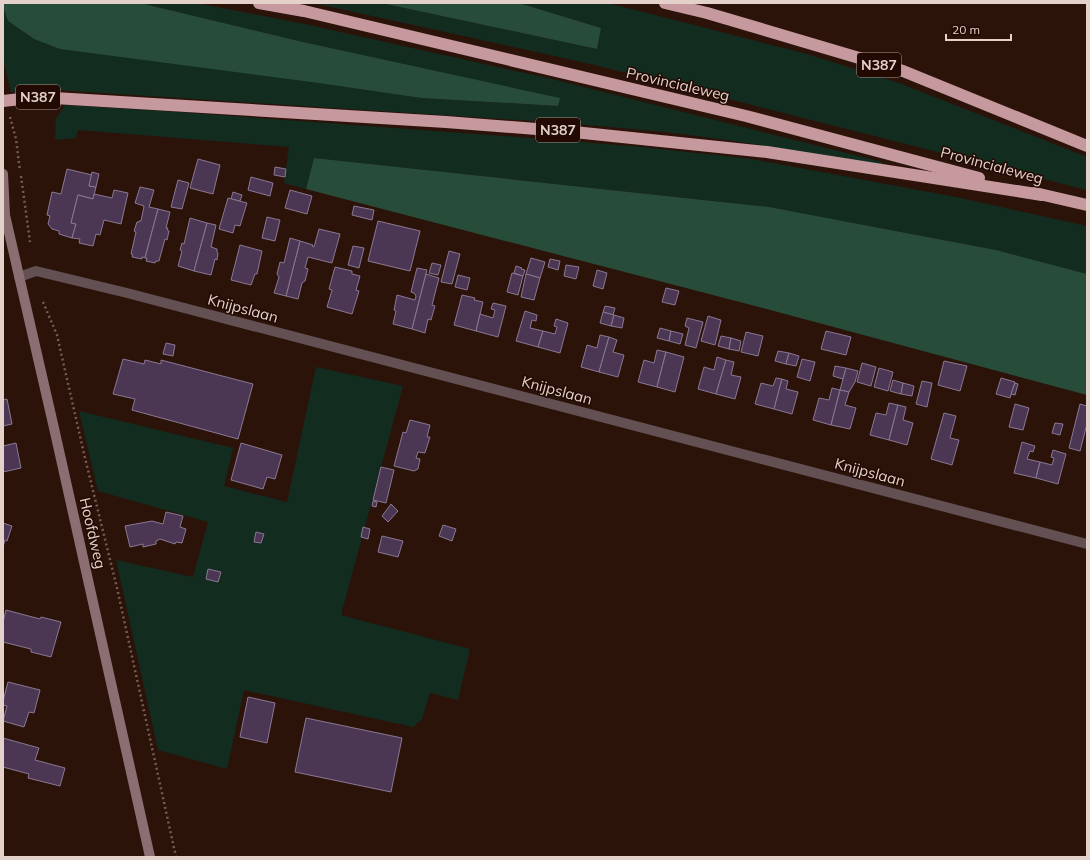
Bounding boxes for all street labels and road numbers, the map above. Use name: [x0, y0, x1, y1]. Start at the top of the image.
road number: N387: [857, 53, 901, 77]
street label: Provincialeweg: [624, 63, 732, 105]
road number: N387: [16, 85, 60, 109]
road number: N387: [536, 118, 580, 142]
street label: Provincialeweg: [939, 142, 1045, 188]
street label: Knijpslaan: [206, 289, 280, 327]
street label: Knijpslaan: [520, 371, 594, 409]
street label: Knijpslaan: [833, 453, 907, 491]
street label: Hoofdweg: [76, 496, 110, 570]

